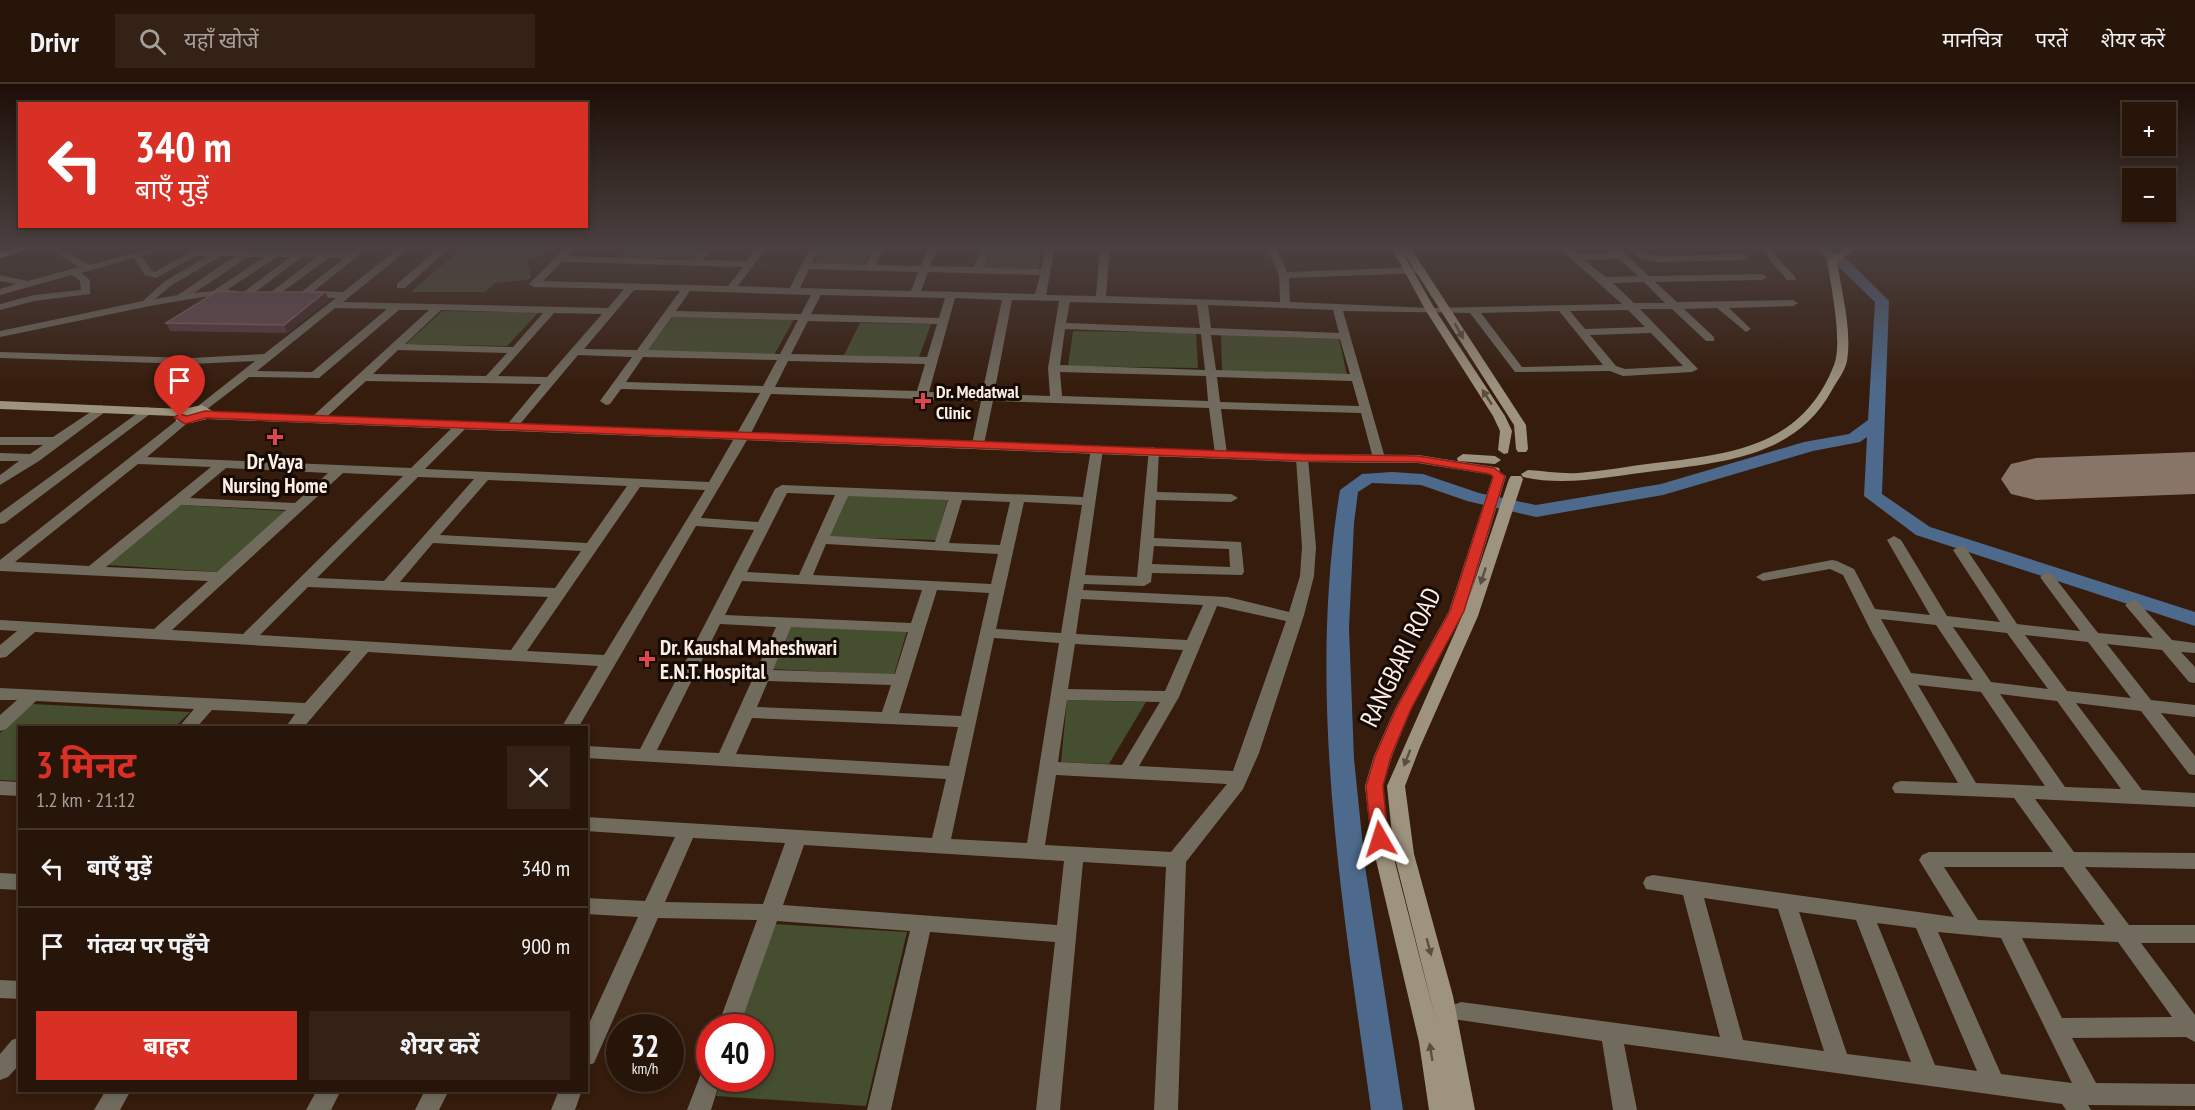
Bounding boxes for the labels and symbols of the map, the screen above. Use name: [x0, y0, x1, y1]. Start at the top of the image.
one-way arrow: [1454, 323, 1464, 340]
pin: [154, 355, 205, 417]
place label: Dr. Medatwal Clinic: [936, 380, 1020, 424]
one-way arrow: [1482, 389, 1493, 405]
marker: Dr. Medatwal Clinic: [914, 392, 932, 410]
marker: Dr Vaya Nursing Home: [266, 428, 284, 446]
place label: Dr Vaya Nursing Home: [222, 448, 328, 499]
one-way arrow: [1478, 567, 1488, 585]
street label: RANGBARI ROAD: [1352, 582, 1448, 732]
place label: Dr. Kaushal Maheshwari E.N.T. Hospital: [660, 634, 837, 685]
marker: Dr. Kaushal Maheshwari E.N.T. Hospital: [638, 650, 656, 668]
one-way arrow: [1401, 749, 1411, 767]
position arrow: [1348, 807, 1412, 871]
one-way arrow: [1425, 938, 1434, 956]
speed limit sign: 40: [696, 1014, 774, 1092]
one-way arrow: [1427, 1043, 1436, 1062]

